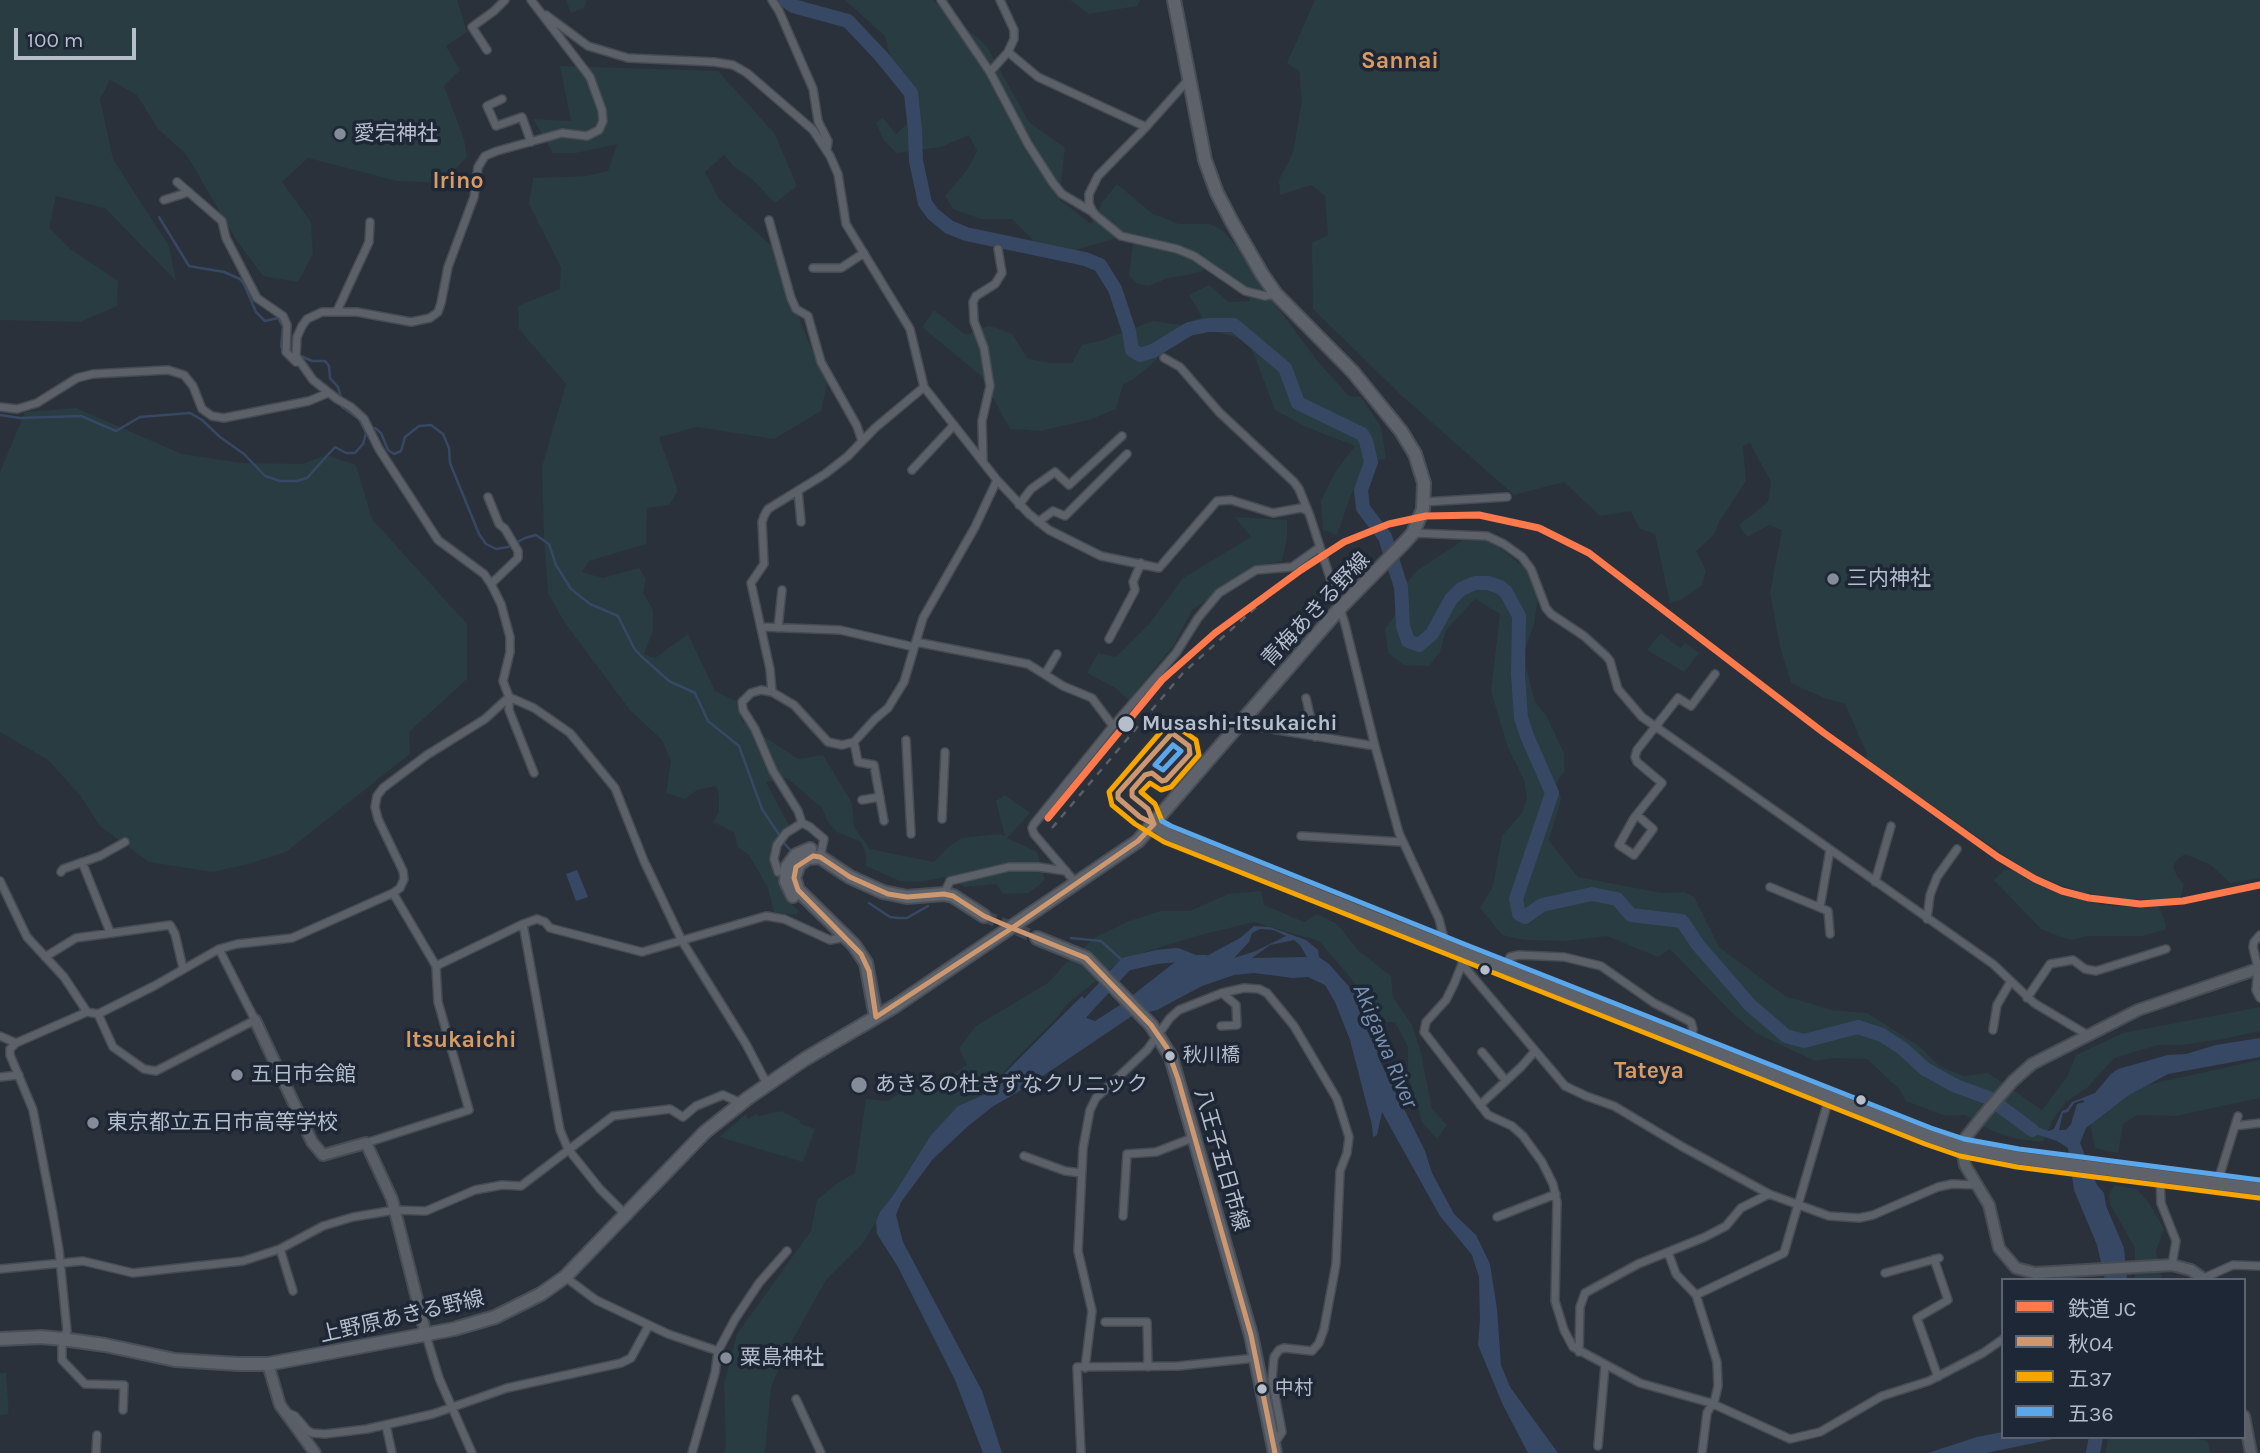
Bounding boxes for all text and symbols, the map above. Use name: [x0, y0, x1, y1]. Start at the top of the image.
scale bar: [18, 14, 140, 58]
text: 100 m: [27, 28, 84, 52]
district label: Sannai: [1361, 47, 1439, 75]
place label: 愛宕神社: [354, 121, 438, 147]
marker: 愛宕神社: [332, 126, 348, 142]
district label: Irino: [433, 167, 483, 195]
street label: 青梅あきる野線: [1257, 548, 1375, 672]
place label: 三内神社: [1847, 566, 1931, 592]
marker: 三内神社: [1825, 571, 1841, 587]
place label: Musashi-Itsukaichi: [1142, 711, 1337, 737]
marker: Musashi-Itsukaichi: [1116, 714, 1136, 734]
unlabelled marker: [1478, 963, 1492, 977]
water label: Akigawa River: [1346, 980, 1424, 1112]
district label: Itsukaichi: [405, 1026, 517, 1054]
place label: 秋川橋: [1183, 1045, 1240, 1067]
marker: 秋川橋: [1163, 1049, 1177, 1063]
district label: Tateya: [1614, 1057, 1684, 1085]
place label: 五日市会館: [251, 1062, 356, 1088]
marker: 五日市会館: [229, 1067, 245, 1083]
place label: あきるの杜きずなクリニック: [875, 1072, 1148, 1098]
marker: あきるの杜きずなクリニック: [849, 1075, 869, 1095]
street label: 八王子五日市線: [1189, 1086, 1253, 1234]
unlabelled marker: [1854, 1093, 1868, 1107]
place label: 東京都立五日市高等学校: [107, 1110, 338, 1136]
marker: 東京都立五日市高等学校: [85, 1115, 101, 1131]
legend: [2001, 1278, 2246, 1439]
street label: 上野原あきる野線: [317, 1286, 487, 1348]
text: 鉄道 JC: [2068, 1297, 2136, 1321]
text: 秋04: [2068, 1332, 2113, 1356]
place label: 粟島神社: [740, 1345, 824, 1371]
marker: 粟島神社: [718, 1350, 734, 1366]
text: 五37: [2068, 1367, 2111, 1391]
place label: 中村: [1275, 1378, 1313, 1400]
marker: 中村: [1255, 1382, 1269, 1396]
text: 五36: [2068, 1402, 2113, 1426]

